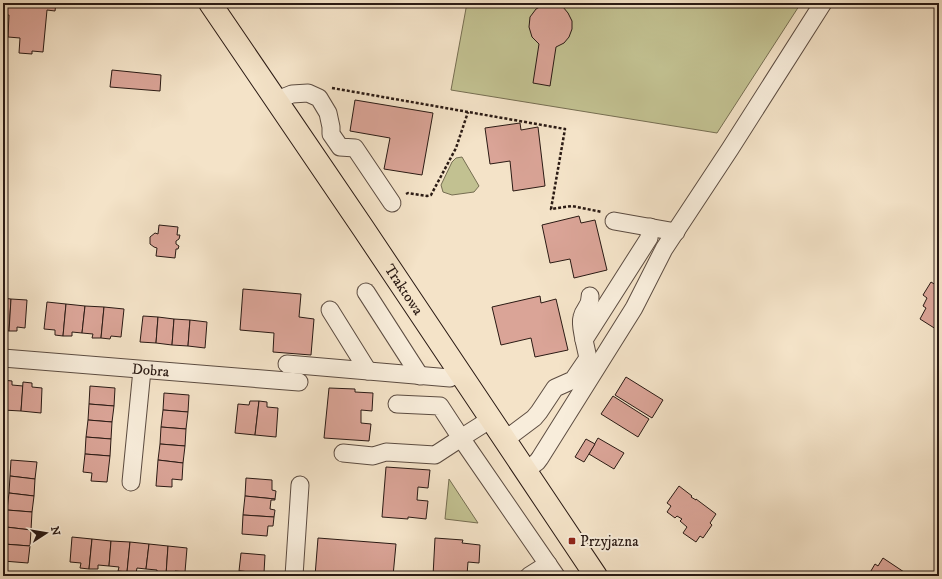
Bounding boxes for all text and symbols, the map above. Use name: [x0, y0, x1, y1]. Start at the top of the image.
street label: Traktowa: [380, 261, 428, 319]
street label: Dobra: [131, 359, 171, 381]
north arrow: [26, 513, 66, 553]
text: N: [47, 525, 63, 537]
place label: Przyjazna: [580, 532, 639, 551]
marker: Przyjazna: [567, 536, 577, 546]

